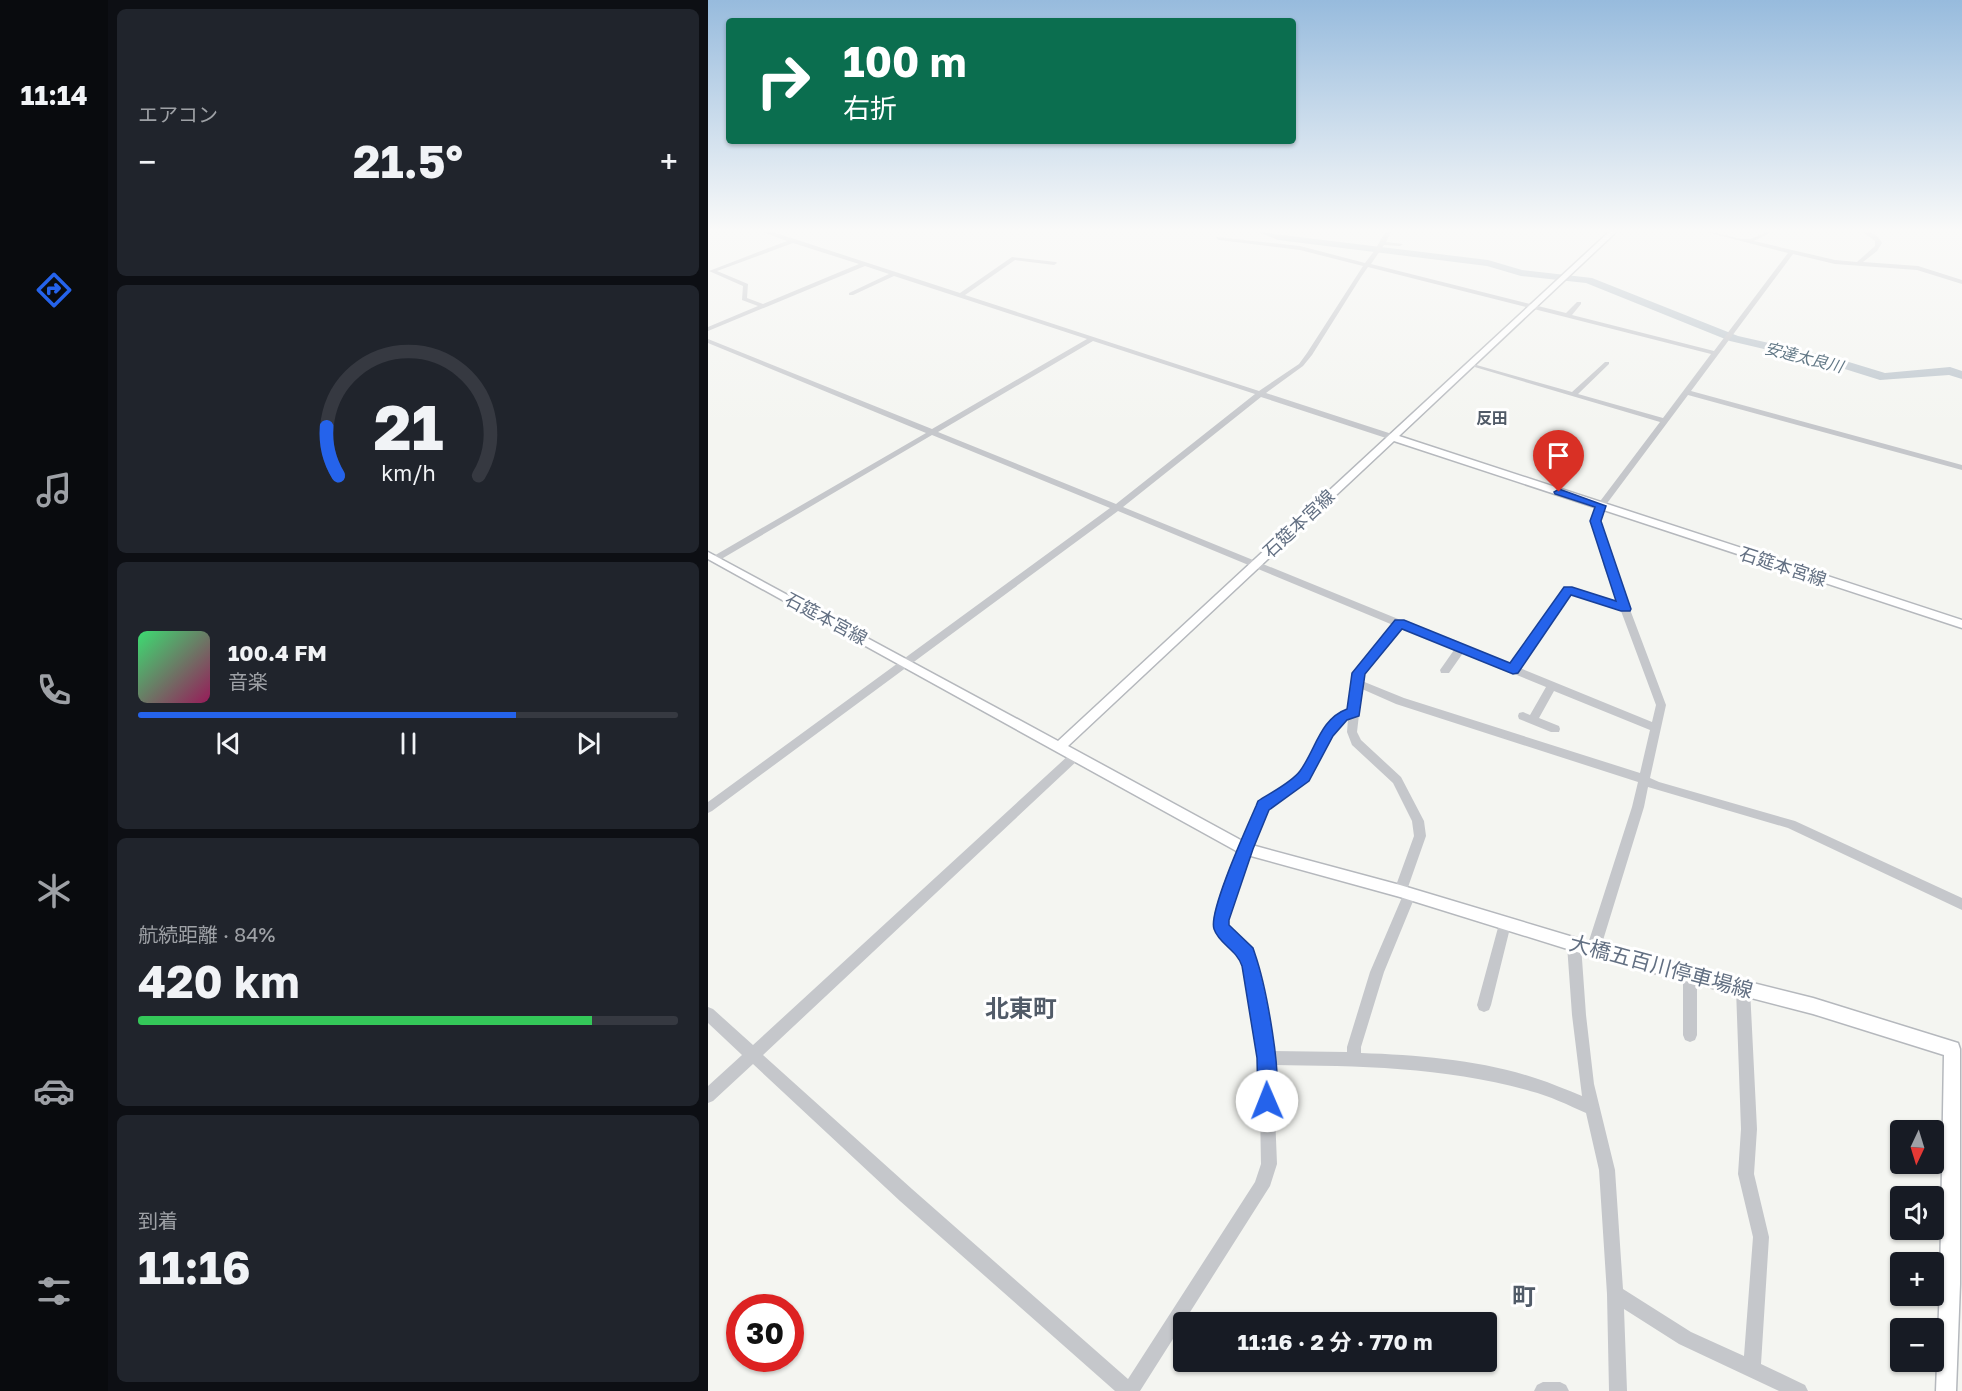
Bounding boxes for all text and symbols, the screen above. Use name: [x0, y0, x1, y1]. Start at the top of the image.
text: 100 m: [843, 36, 966, 86]
icon: right: [744, 42, 822, 120]
text: 11:14: [20, 79, 88, 111]
text: 右折: [843, 92, 897, 124]
text: エアコン: [138, 102, 218, 126]
text: 21.5°: [353, 134, 463, 188]
text: −: [138, 142, 156, 181]
text: +: [660, 142, 678, 181]
icon: directions: [33, 269, 75, 311]
water label: 安達太良川: [1763, 338, 1847, 377]
text: 21: [373, 389, 443, 464]
district label: 反田: [1476, 408, 1508, 428]
pin: [1533, 430, 1584, 492]
icon: arrive: [1542, 439, 1575, 472]
text: km/h: [381, 461, 435, 487]
icon: music: [33, 469, 75, 511]
street label: 石筵本宮線: [1258, 485, 1339, 562]
street label: 石筵本宮線: [1737, 542, 1830, 590]
street label: 石筵本宮線: [782, 587, 871, 649]
text: 100.4 FM: [228, 639, 327, 666]
icon: phone: [33, 669, 75, 711]
text: 音楽: [228, 669, 268, 693]
icon: previous: [212, 727, 245, 760]
icon: pause: [392, 727, 425, 760]
icon: next: [572, 727, 605, 760]
icon: climate: [33, 870, 75, 912]
text: 航続距離 · 84%: [138, 922, 275, 946]
street label: 大橋五百川停車場線: [1567, 929, 1756, 1003]
text: 420 km: [138, 954, 300, 1008]
district label: 北東町: [985, 993, 1057, 1022]
position arrow: [1235, 1069, 1299, 1133]
icon: car: [33, 1070, 75, 1112]
north arrow: [1890, 1120, 1944, 1174]
map controls: [1890, 1120, 1944, 1372]
button: sound: [1890, 1186, 1944, 1240]
text: 到着: [138, 1208, 178, 1232]
text: 11:16: [138, 1240, 251, 1294]
button: +: [1890, 1252, 1944, 1306]
icon: filters: [33, 1270, 75, 1312]
district label: 町: [1512, 1281, 1536, 1310]
speed limit sign: 30: [726, 1294, 804, 1372]
button: −: [1890, 1318, 1944, 1372]
text: 11:16 · 2 分 · 770 m: [1237, 1328, 1433, 1355]

